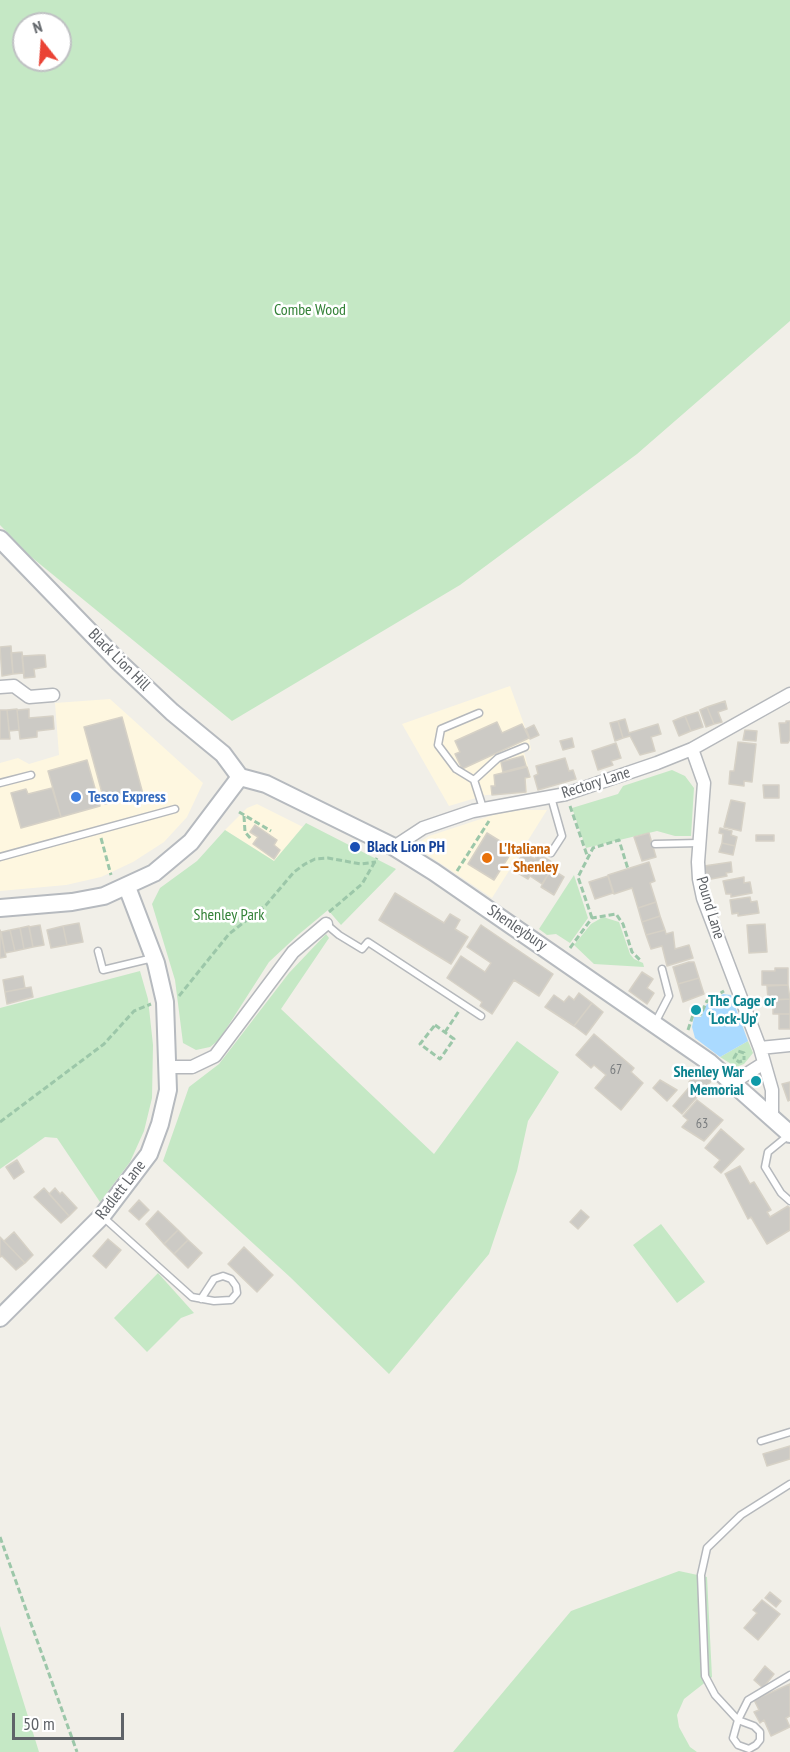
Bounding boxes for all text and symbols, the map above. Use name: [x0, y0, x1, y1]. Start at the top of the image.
north arrow: [12, 12, 72, 72]
text: N: [30, 16, 44, 38]
park label: Combe Wood: [274, 300, 346, 320]
street label: Black Lion Hill: [84, 625, 154, 695]
street label: Rectory Lane: [559, 763, 633, 803]
place label: Tesco Express: [88, 787, 166, 807]
marker: Tesco Express: [69, 790, 83, 804]
place label: Black Lion PH: [367, 837, 445, 857]
place label: L'Italiana — Shenley: [499, 839, 558, 877]
marker: Black Lion PH: [348, 840, 362, 854]
marker: L'Italiana — Shenley: [480, 851, 494, 865]
street label: Pound Lane: [691, 874, 729, 942]
street label: Shenleybury: [483, 901, 551, 955]
park label: Shenley Park: [194, 905, 264, 925]
place label: The Cage or ‘Lock-Up’: [708, 991, 776, 1029]
marker: The Cage or ‘Lock-Up’: [689, 1003, 703, 1017]
house number: 67: [610, 1062, 622, 1078]
place label: Shenley War Memorial: [673, 1062, 744, 1100]
marker: Shenley War Memorial: [749, 1074, 763, 1088]
house number: 63: [696, 1116, 708, 1132]
street label: Radlett Lane: [92, 1157, 150, 1223]
scale bar: [15, 1701, 128, 1739]
text: 50 m: [23, 1712, 55, 1735]

